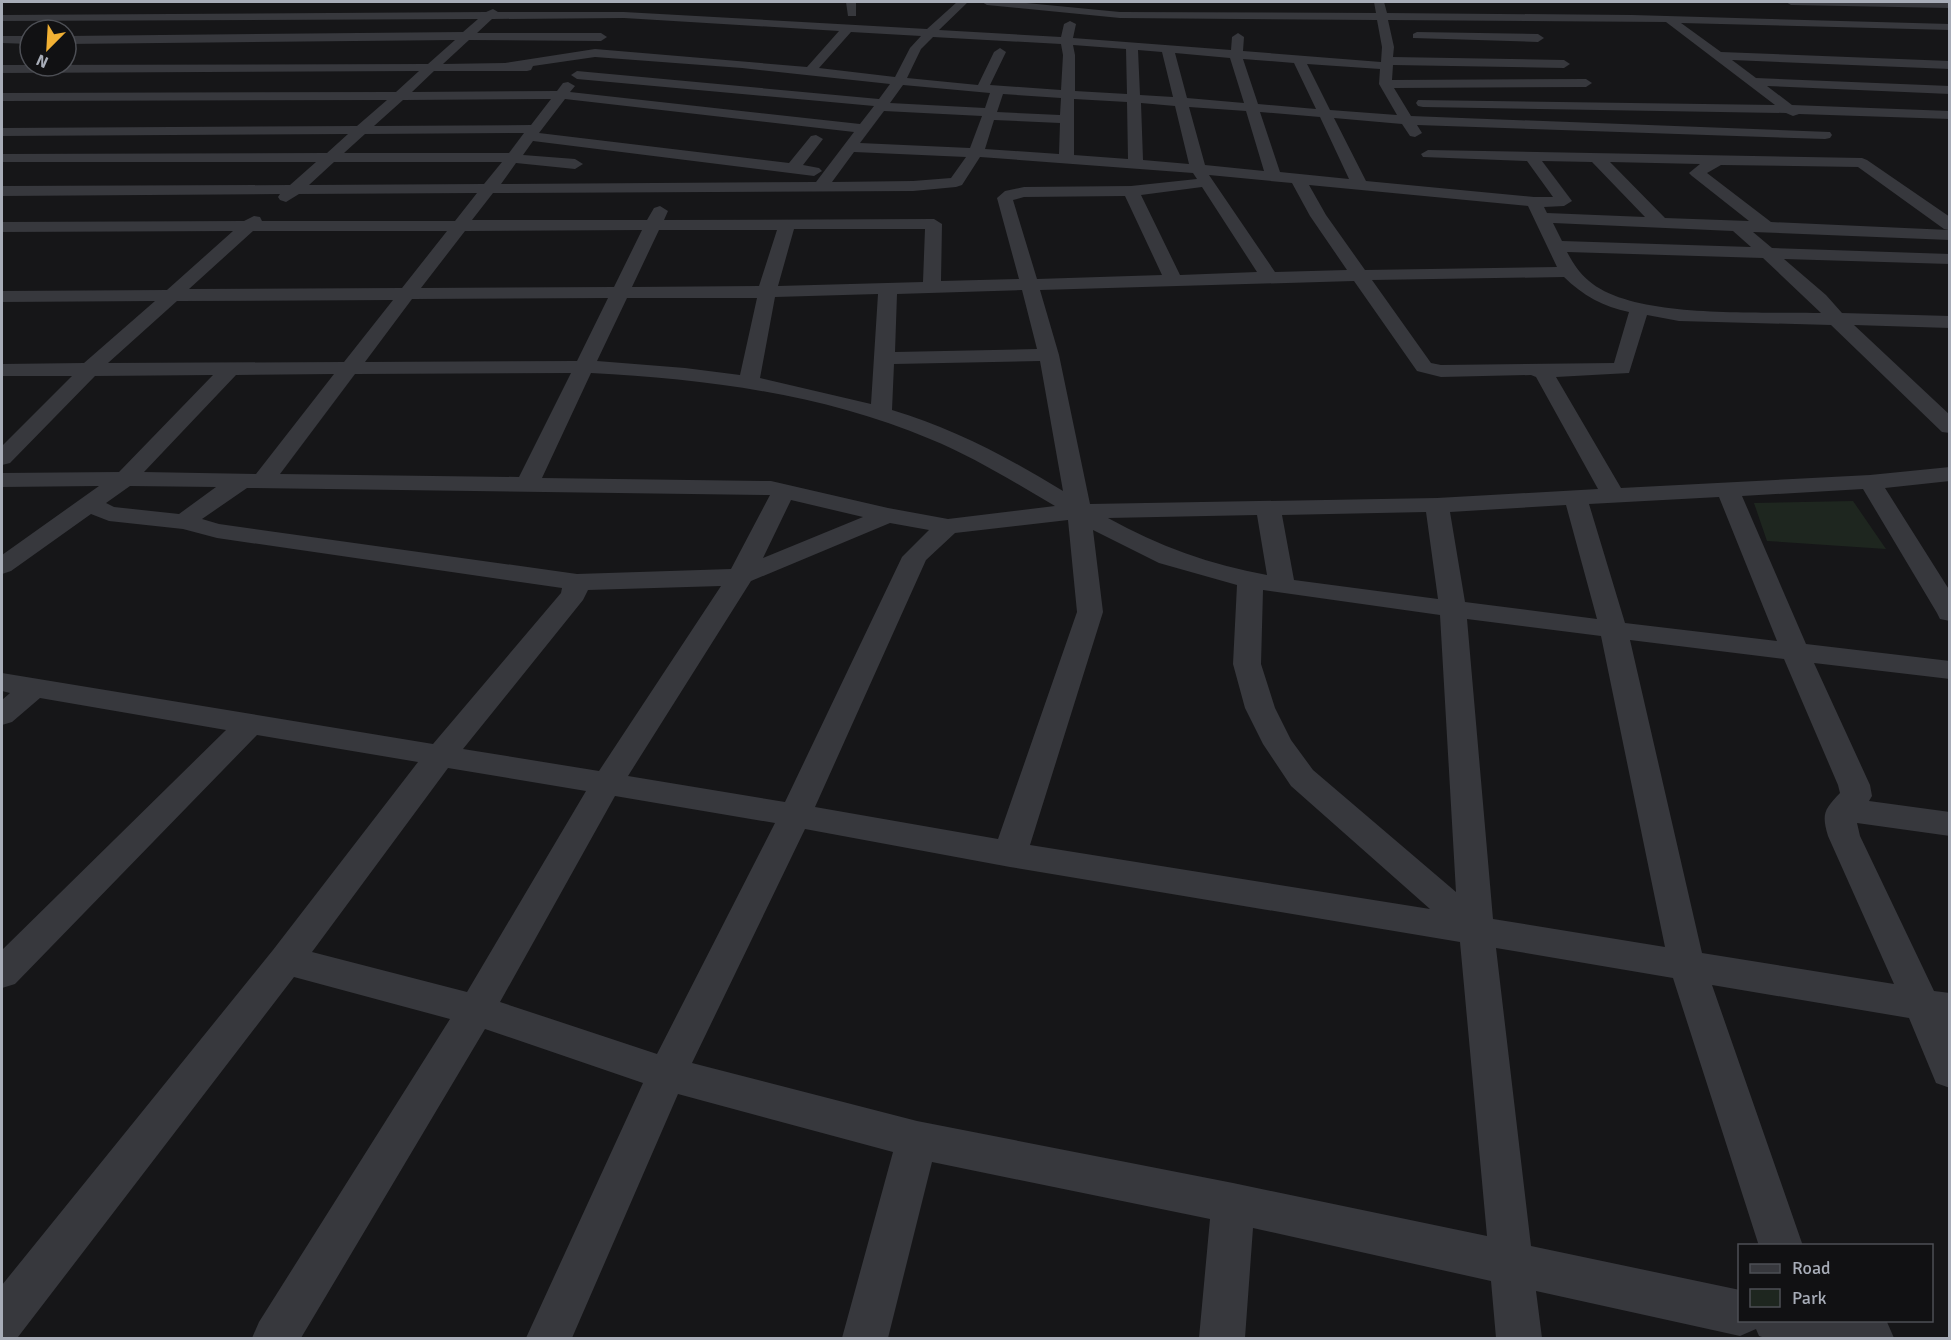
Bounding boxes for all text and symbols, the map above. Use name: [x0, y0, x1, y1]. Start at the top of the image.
north arrow: [18, 18, 78, 78]
text: N: [33, 49, 51, 72]
legend: [1738, 1244, 1933, 1322]
text: Road: [1792, 1257, 1831, 1279]
text: Park: [1792, 1287, 1827, 1309]

